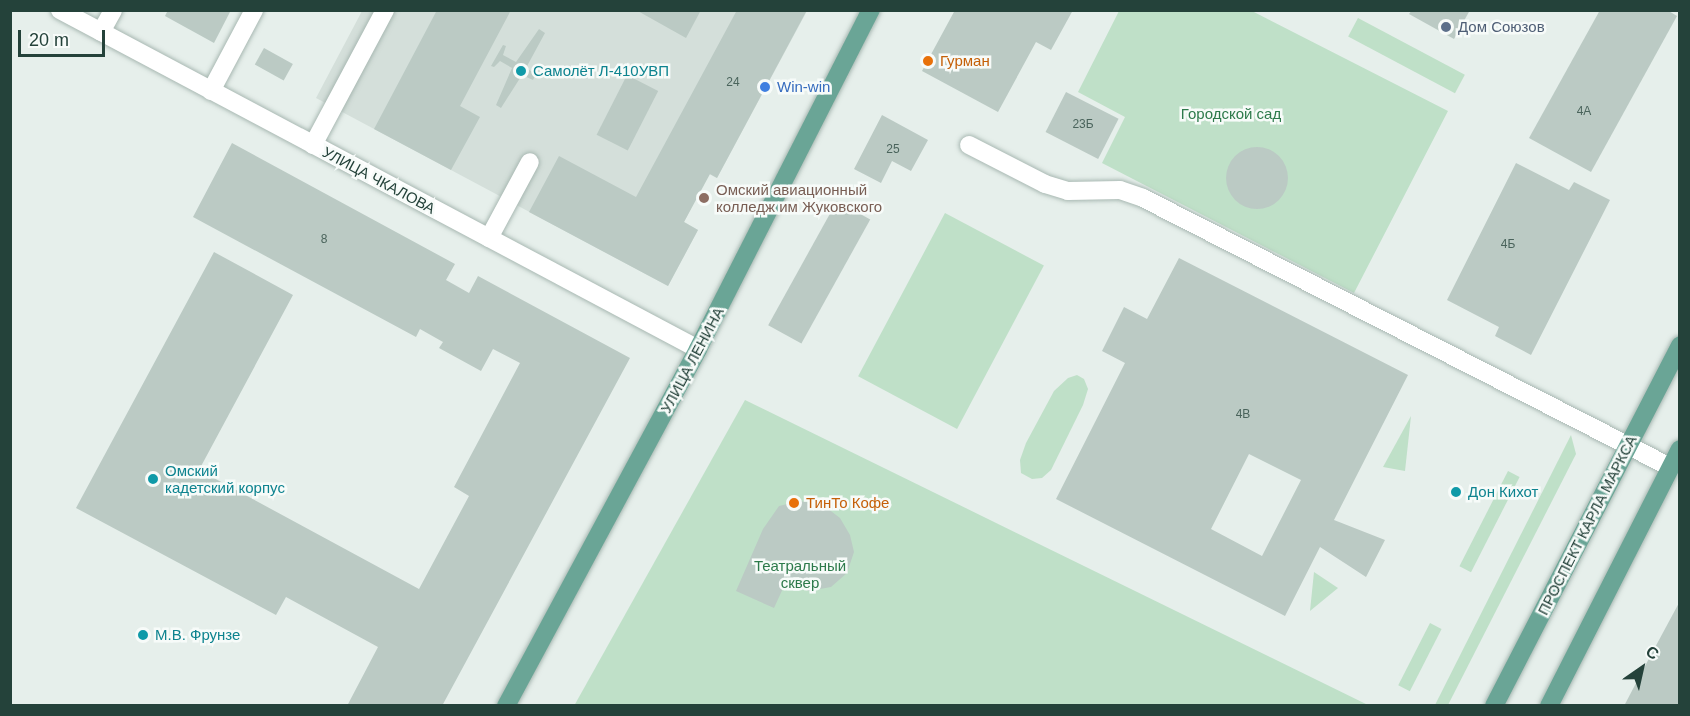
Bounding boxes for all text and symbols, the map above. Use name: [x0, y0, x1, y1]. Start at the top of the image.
scale bar: [21, 18, 108, 56]
place label: Дом Союзов: [1458, 18, 1545, 36]
marker: Дом Союзов: [1439, 20, 1453, 34]
text: 20 m: [29, 30, 69, 50]
place label: Гурман: [940, 52, 990, 70]
marker: Гурман: [921, 54, 935, 68]
place label: Самолёт Л-410УВП: [533, 62, 669, 80]
marker: Самолёт Л-410УВП: [514, 64, 528, 78]
house number: 24: [726, 76, 740, 90]
place label: Win-win: [777, 78, 830, 96]
marker: Win-win: [758, 80, 772, 94]
park label: Городской сад: [1181, 105, 1281, 123]
house number: 4А: [1577, 105, 1591, 119]
house number: 23Б: [1072, 118, 1094, 132]
street label: УЛИЦА ЧКАЛОВА: [320, 143, 438, 217]
house number: 25: [886, 143, 900, 157]
place label: Омский авиационный колледж им Жуковского: [716, 180, 882, 215]
marker: Омский авиационный колледж им Жуковского: [697, 191, 711, 205]
house number: 8: [321, 233, 327, 247]
house number: 4Б: [1501, 238, 1515, 252]
street label: УЛИЦА ЛЕНИНА: [657, 304, 727, 416]
house number: 4В: [1236, 408, 1250, 422]
street label: ПРОСПЕКТ КАРЛА МАРКСА: [1534, 432, 1640, 618]
place label: Омский кадетский корпус: [165, 461, 285, 496]
marker: Омский кадетский корпус: [146, 472, 160, 486]
place label: Дон Кихот: [1468, 483, 1538, 501]
marker: Дон Кихот: [1449, 485, 1463, 499]
place label: ТинТо Кофе: [806, 494, 889, 512]
marker: ТинТо Кофе: [787, 496, 801, 510]
park label: Театральный сквер: [754, 556, 846, 591]
place label: М.В. Фрунзе: [155, 626, 240, 644]
marker: М.В. Фрунзе: [136, 628, 150, 642]
north arrow: [1612, 638, 1672, 698]
text: С: [1643, 642, 1662, 663]

